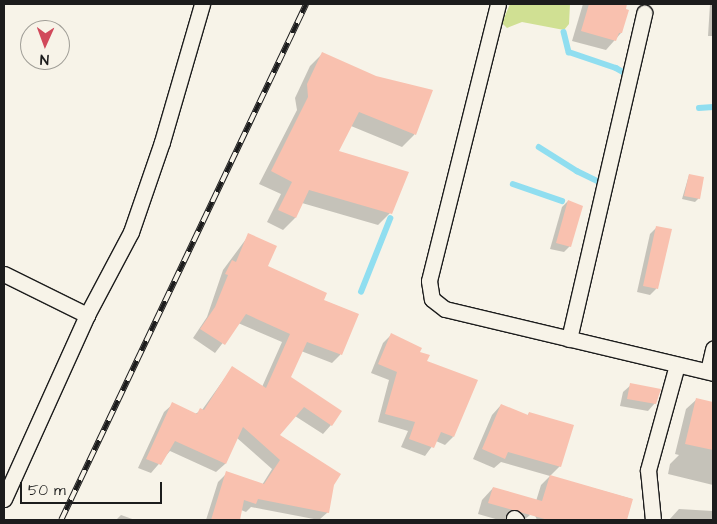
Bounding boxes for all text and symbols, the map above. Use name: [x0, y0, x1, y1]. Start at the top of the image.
north arrow: [20, 20, 70, 70]
text: N: [40, 49, 49, 69]
scale bar: [22, 472, 165, 504]
text: 50 m: [28, 480, 66, 501]

